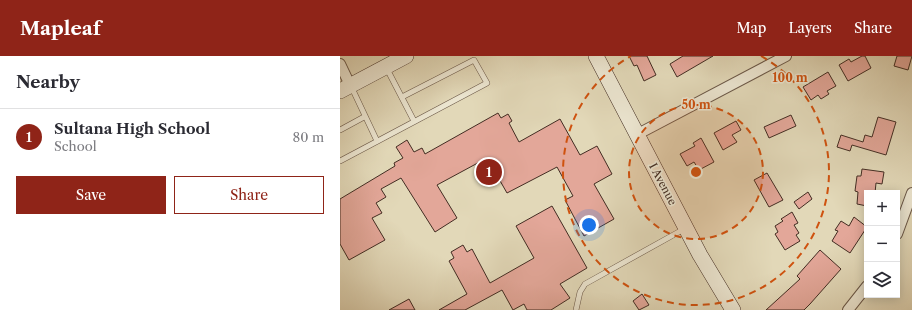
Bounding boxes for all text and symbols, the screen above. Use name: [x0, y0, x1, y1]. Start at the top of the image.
text: Mapleaf: [20, 17, 101, 40]
text: Map: [736, 19, 766, 37]
text: Layers: [788, 19, 832, 37]
text: Share: [854, 19, 892, 37]
text: 100 m: [772, 70, 808, 85]
text: Nearby: [16, 72, 80, 92]
text: 50 m: [681, 97, 711, 112]
text: Sultana High School: [54, 119, 210, 138]
text: 1: [26, 129, 32, 145]
text: 80 m: [292, 129, 324, 145]
text: School: [54, 138, 97, 154]
pin: 1: [476, 157, 502, 187]
street label: I Avenue: [646, 161, 680, 207]
centre of rings: [689, 165, 703, 179]
button: Save: [16, 176, 166, 214]
button: Share: [174, 176, 324, 214]
map controls: [864, 190, 900, 298]
button: +: [864, 190, 900, 226]
your location: [579, 215, 599, 235]
button: −: [864, 226, 900, 262]
button: layers: [864, 262, 900, 298]

